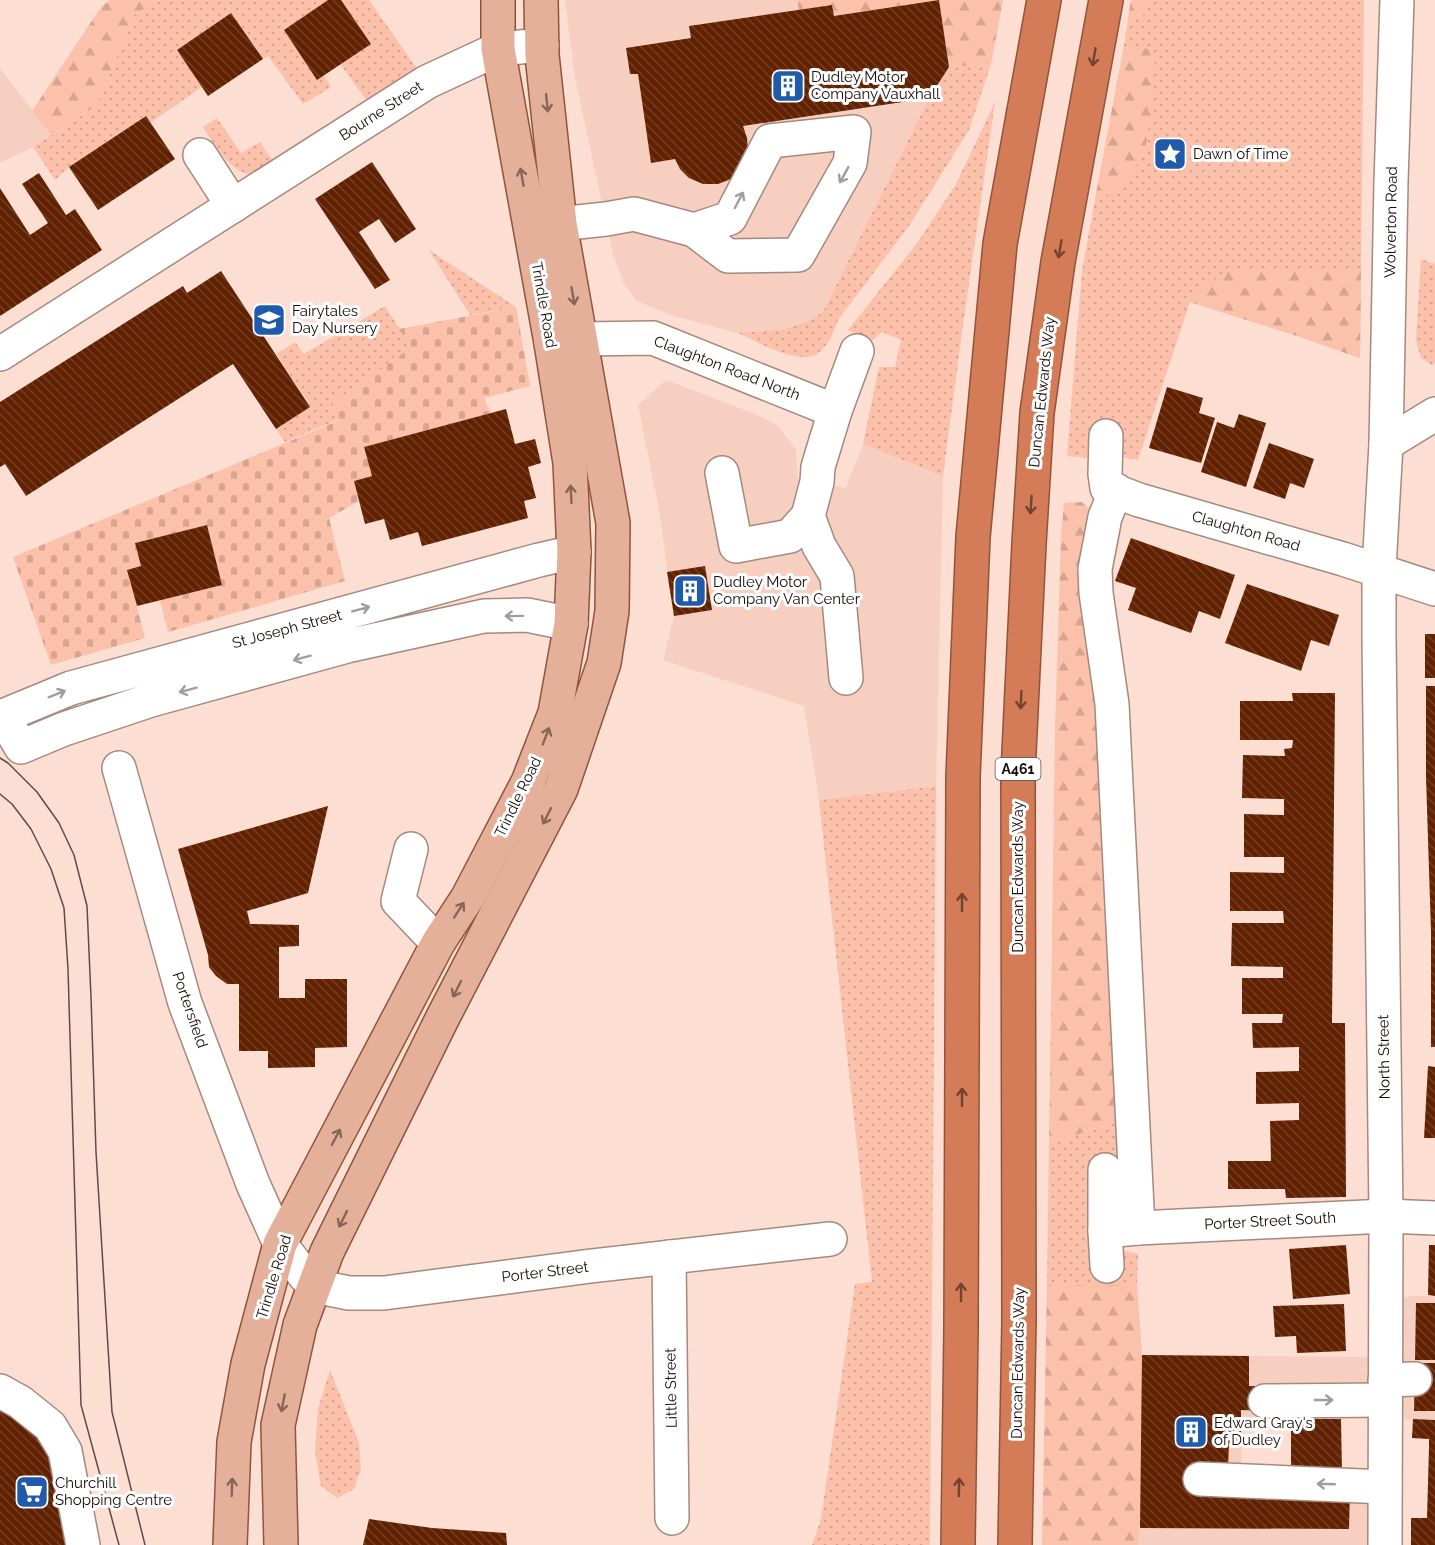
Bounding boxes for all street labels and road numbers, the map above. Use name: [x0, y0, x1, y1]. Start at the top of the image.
street label: Bourne Street: [336, 77, 426, 145]
street label: Wolverton Road: [1381, 166, 1401, 278]
street label: Trindle Road: [528, 261, 560, 349]
street label: Duncan Edwards Way: [1025, 316, 1059, 468]
street label: Claughton Road North: [651, 332, 803, 404]
street label: Claughton Road: [1190, 507, 1302, 555]
street label: St Joseph Street: [230, 606, 344, 652]
street label: Trindle Road: [491, 754, 545, 840]
road number: A461: [996, 758, 1040, 780]
street label: Duncan Edwards Way: [1009, 801, 1027, 953]
street label: Portersfield: [169, 970, 211, 1050]
street label: North Street: [1374, 1014, 1394, 1100]
street label: Porter Street South: [1204, 1209, 1336, 1233]
street label: Trindle Road: [253, 1233, 295, 1321]
street label: Porter Street: [501, 1258, 589, 1286]
street label: Duncan Edwards Way: [1008, 1287, 1028, 1439]
street label: Little Street: [661, 1348, 681, 1428]

